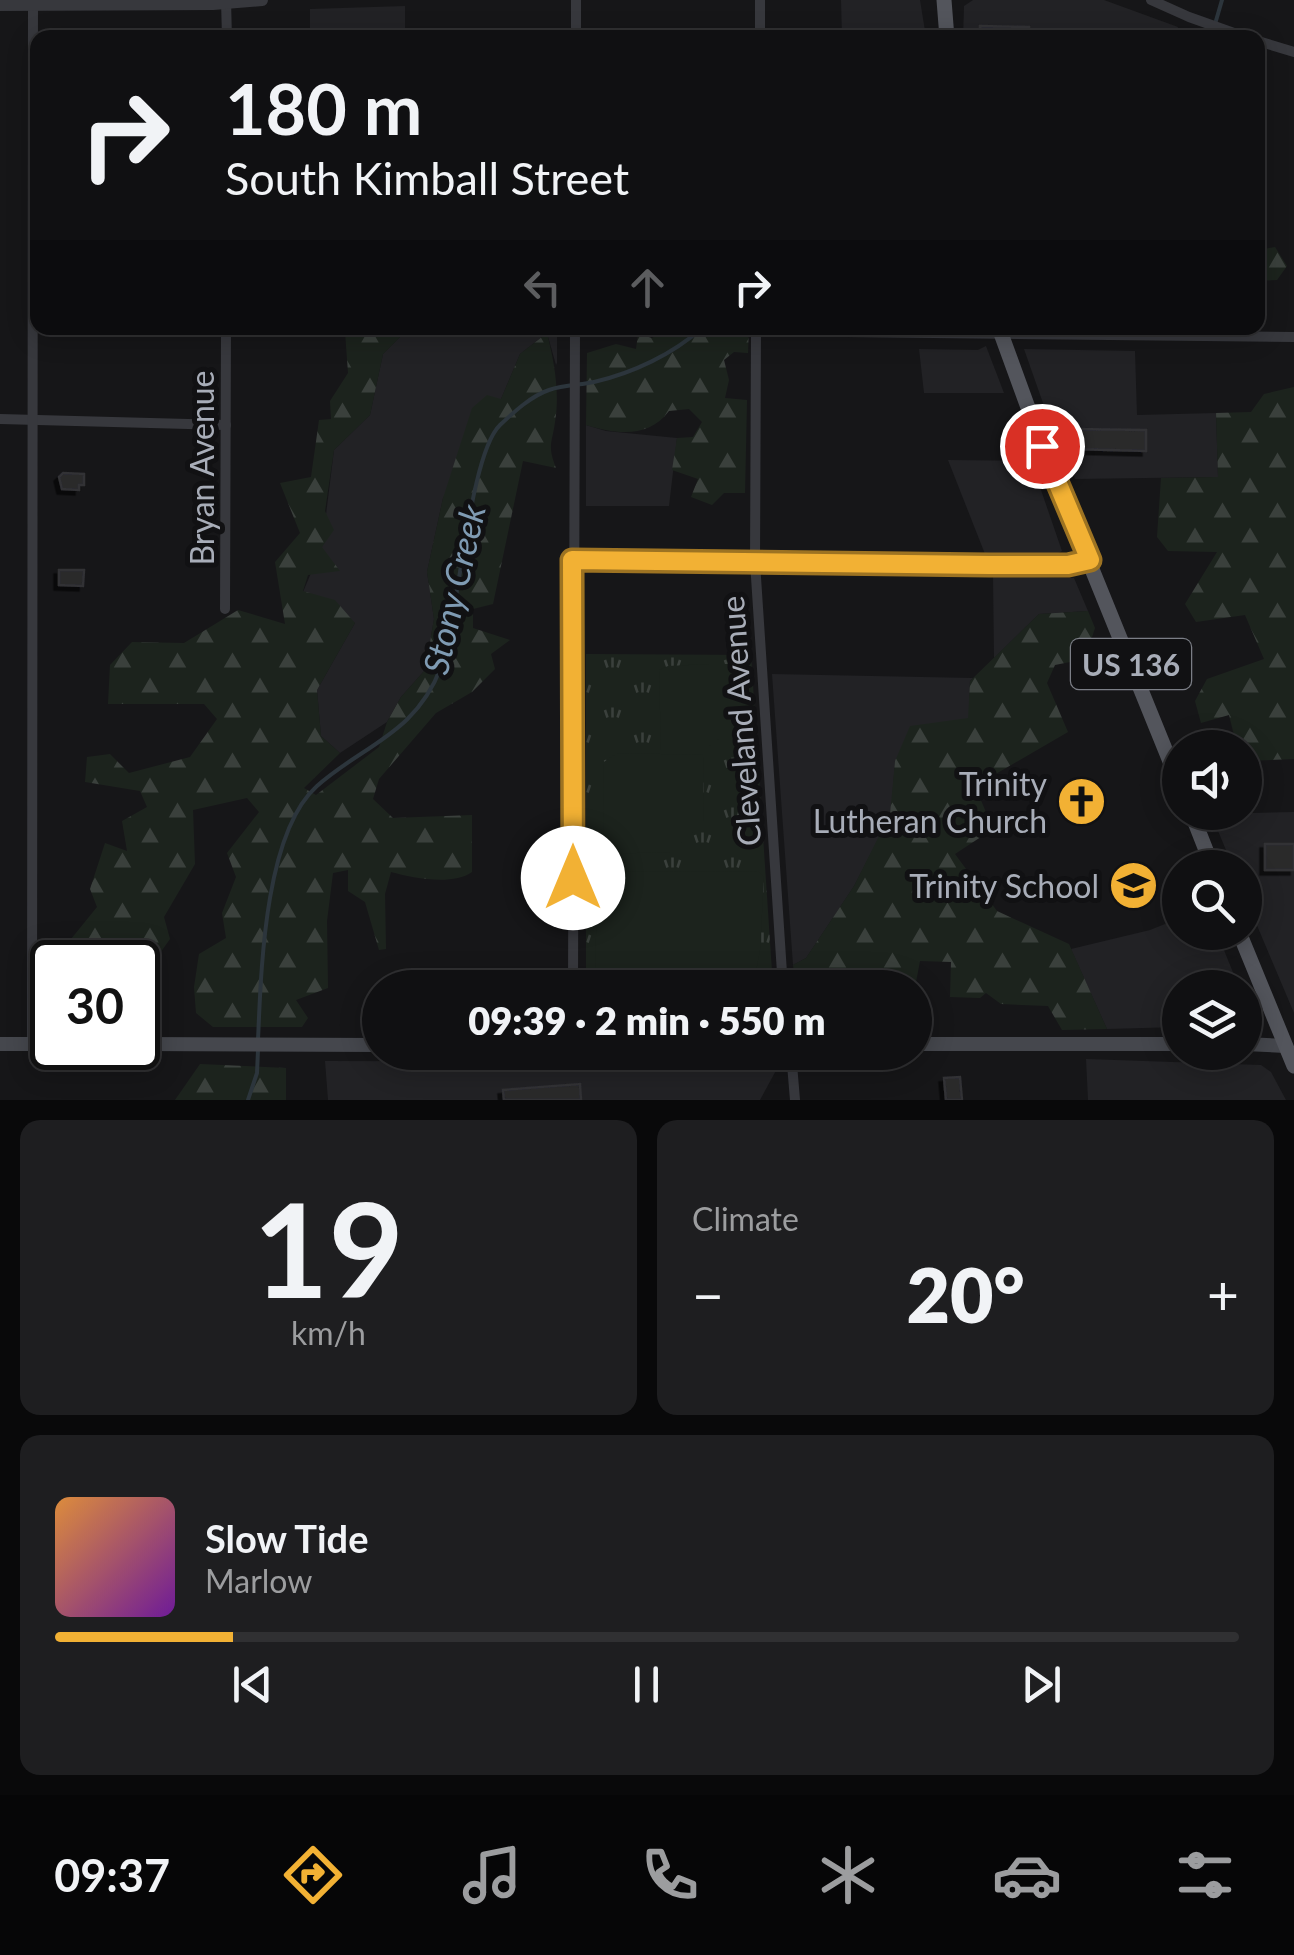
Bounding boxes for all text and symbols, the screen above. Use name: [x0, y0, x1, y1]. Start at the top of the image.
text: 180 m: [225, 66, 422, 150]
icon: right: [60, 70, 190, 200]
text: South Kimball Street: [225, 151, 629, 205]
icon: left: [515, 260, 570, 315]
icon: ahead: [620, 260, 675, 315]
icon: right: [725, 260, 780, 315]
street label: Bryan Avenue: [182, 371, 221, 565]
pin: [1000, 404, 1085, 489]
icon: arrive: [1015, 419, 1070, 474]
water label: Stony Creek: [413, 500, 493, 678]
street label: Cleveland Avenue: [712, 595, 768, 847]
road number: US 136: [1071, 639, 1191, 689]
map controls: [1162, 730, 1262, 1070]
button: sound: [1162, 730, 1262, 830]
place label: Trinity Lutheran Church: [813, 764, 1047, 840]
church icon: Trinity Lutheran Church: [1056, 775, 1108, 827]
position arrow: [521, 826, 625, 930]
button: search: [1162, 850, 1262, 950]
school or university icon: Trinity School: [1108, 859, 1160, 911]
place label: Trinity School: [909, 866, 1099, 905]
speed limit sign: 30: [30, 940, 160, 1070]
button: layers: [1162, 970, 1262, 1070]
text: 09:39 · 2 min · 550 m: [468, 997, 826, 1043]
text: 19: [253, 1170, 404, 1326]
text: Climate: [692, 1199, 799, 1238]
text: 20°: [906, 1249, 1025, 1339]
text: −: [692, 1261, 724, 1327]
text: +: [1207, 1261, 1239, 1327]
text: km/h: [291, 1313, 366, 1352]
text: Slow Tide: [205, 1515, 368, 1561]
text: Marlow: [205, 1561, 312, 1600]
icon: previous: [225, 1657, 280, 1712]
icon: pause: [619, 1657, 674, 1712]
icon: next: [1014, 1657, 1069, 1712]
icon: directions: [278, 1840, 348, 1910]
icon: music: [457, 1840, 527, 1910]
icon: phone: [635, 1840, 705, 1910]
icon: climate: [813, 1840, 883, 1910]
icon: car: [992, 1840, 1062, 1910]
icon: filters: [1170, 1840, 1240, 1910]
text: 09:37: [54, 1848, 170, 1902]

